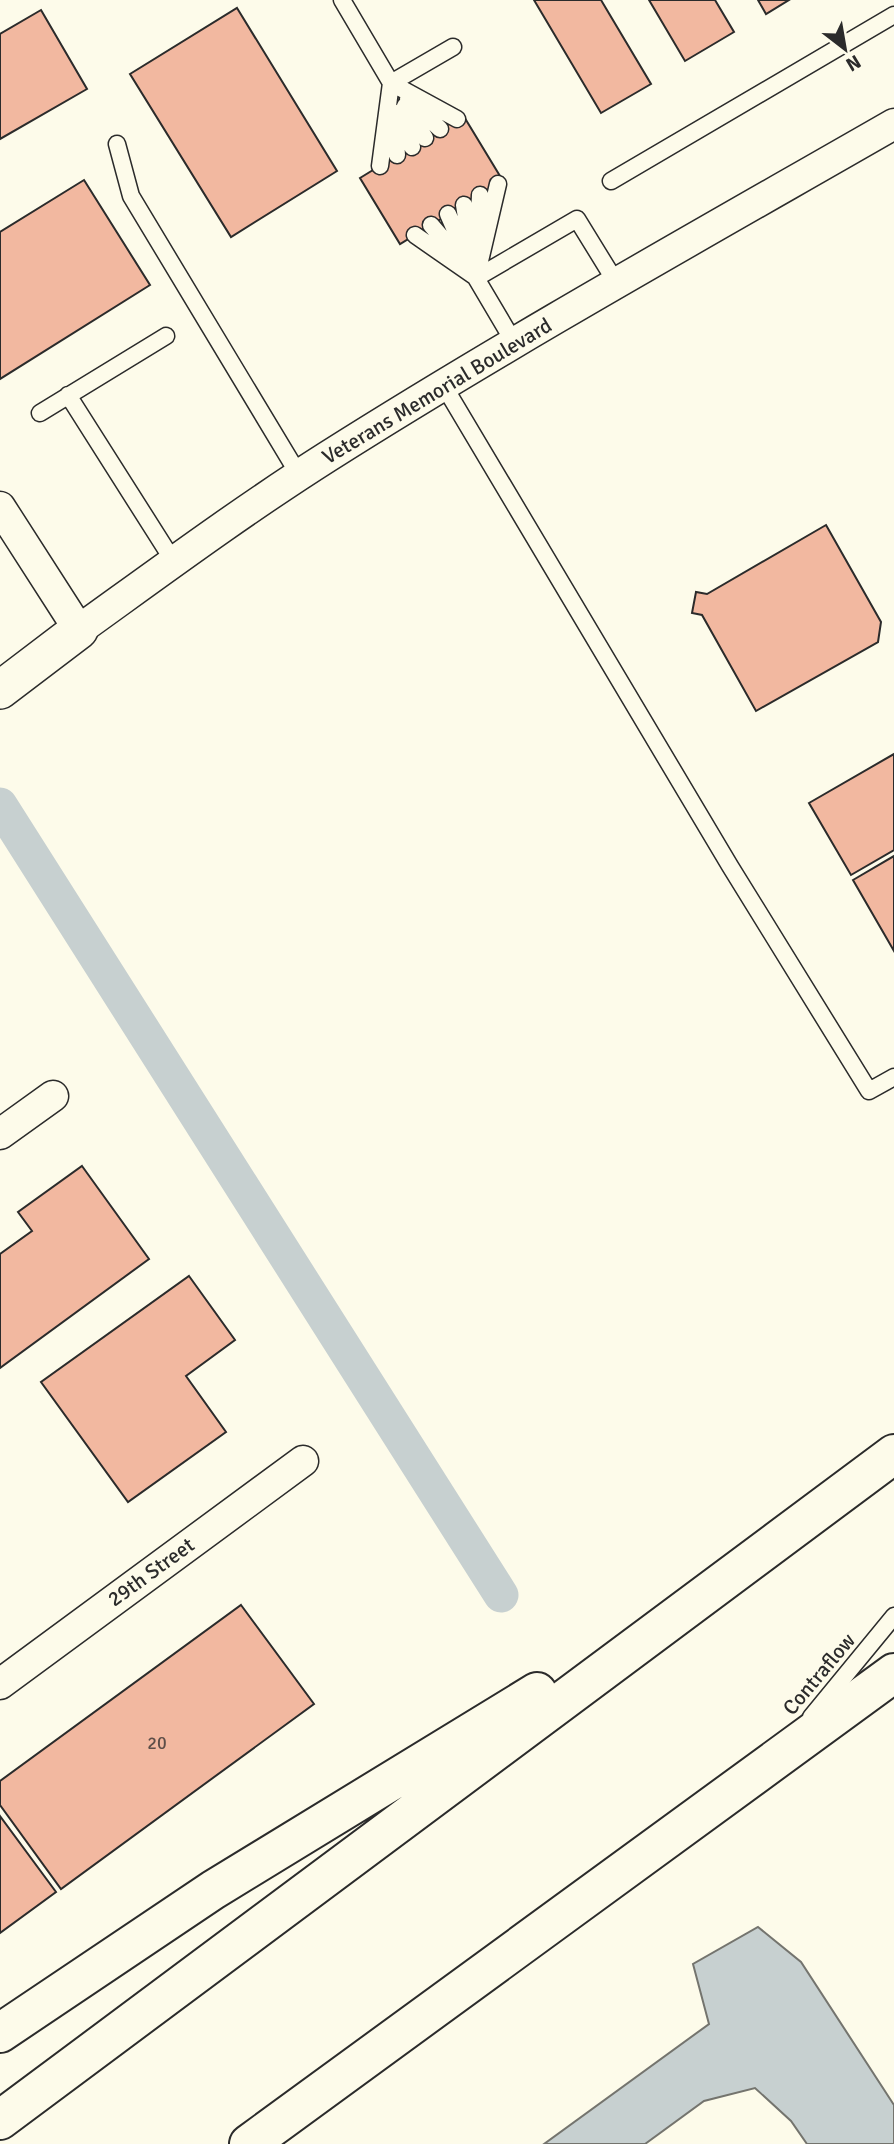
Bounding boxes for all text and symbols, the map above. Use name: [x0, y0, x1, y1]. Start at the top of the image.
north arrow: [810, 14, 880, 84]
text: N: [841, 49, 865, 76]
street label: Veterans Memorial Boulevard: [318, 312, 556, 470]
street label: 29th Street: [103, 1532, 199, 1612]
street label: Contraflow: [777, 1628, 861, 1720]
house number: 20: [147, 1732, 167, 1754]

